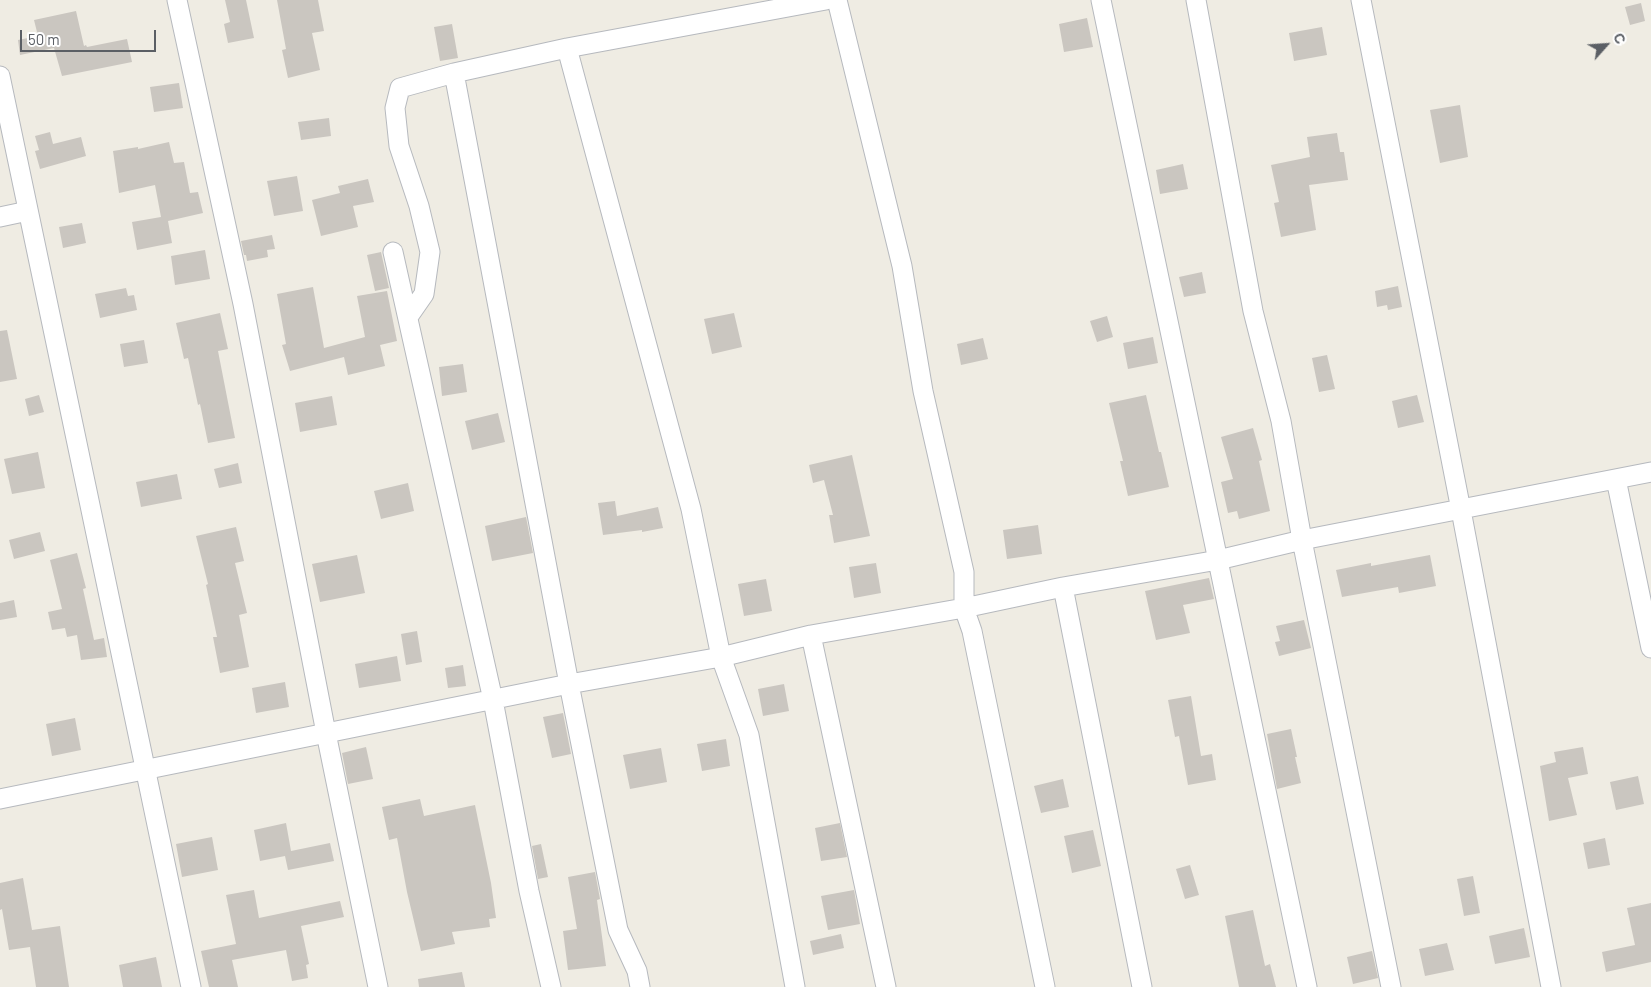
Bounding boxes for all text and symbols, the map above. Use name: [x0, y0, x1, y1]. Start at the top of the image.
scale bar: [22, 20, 159, 52]
north arrow: [1581, 20, 1631, 70]
text: 50 m: [28, 30, 60, 48]
text: С: [1610, 30, 1630, 46]

